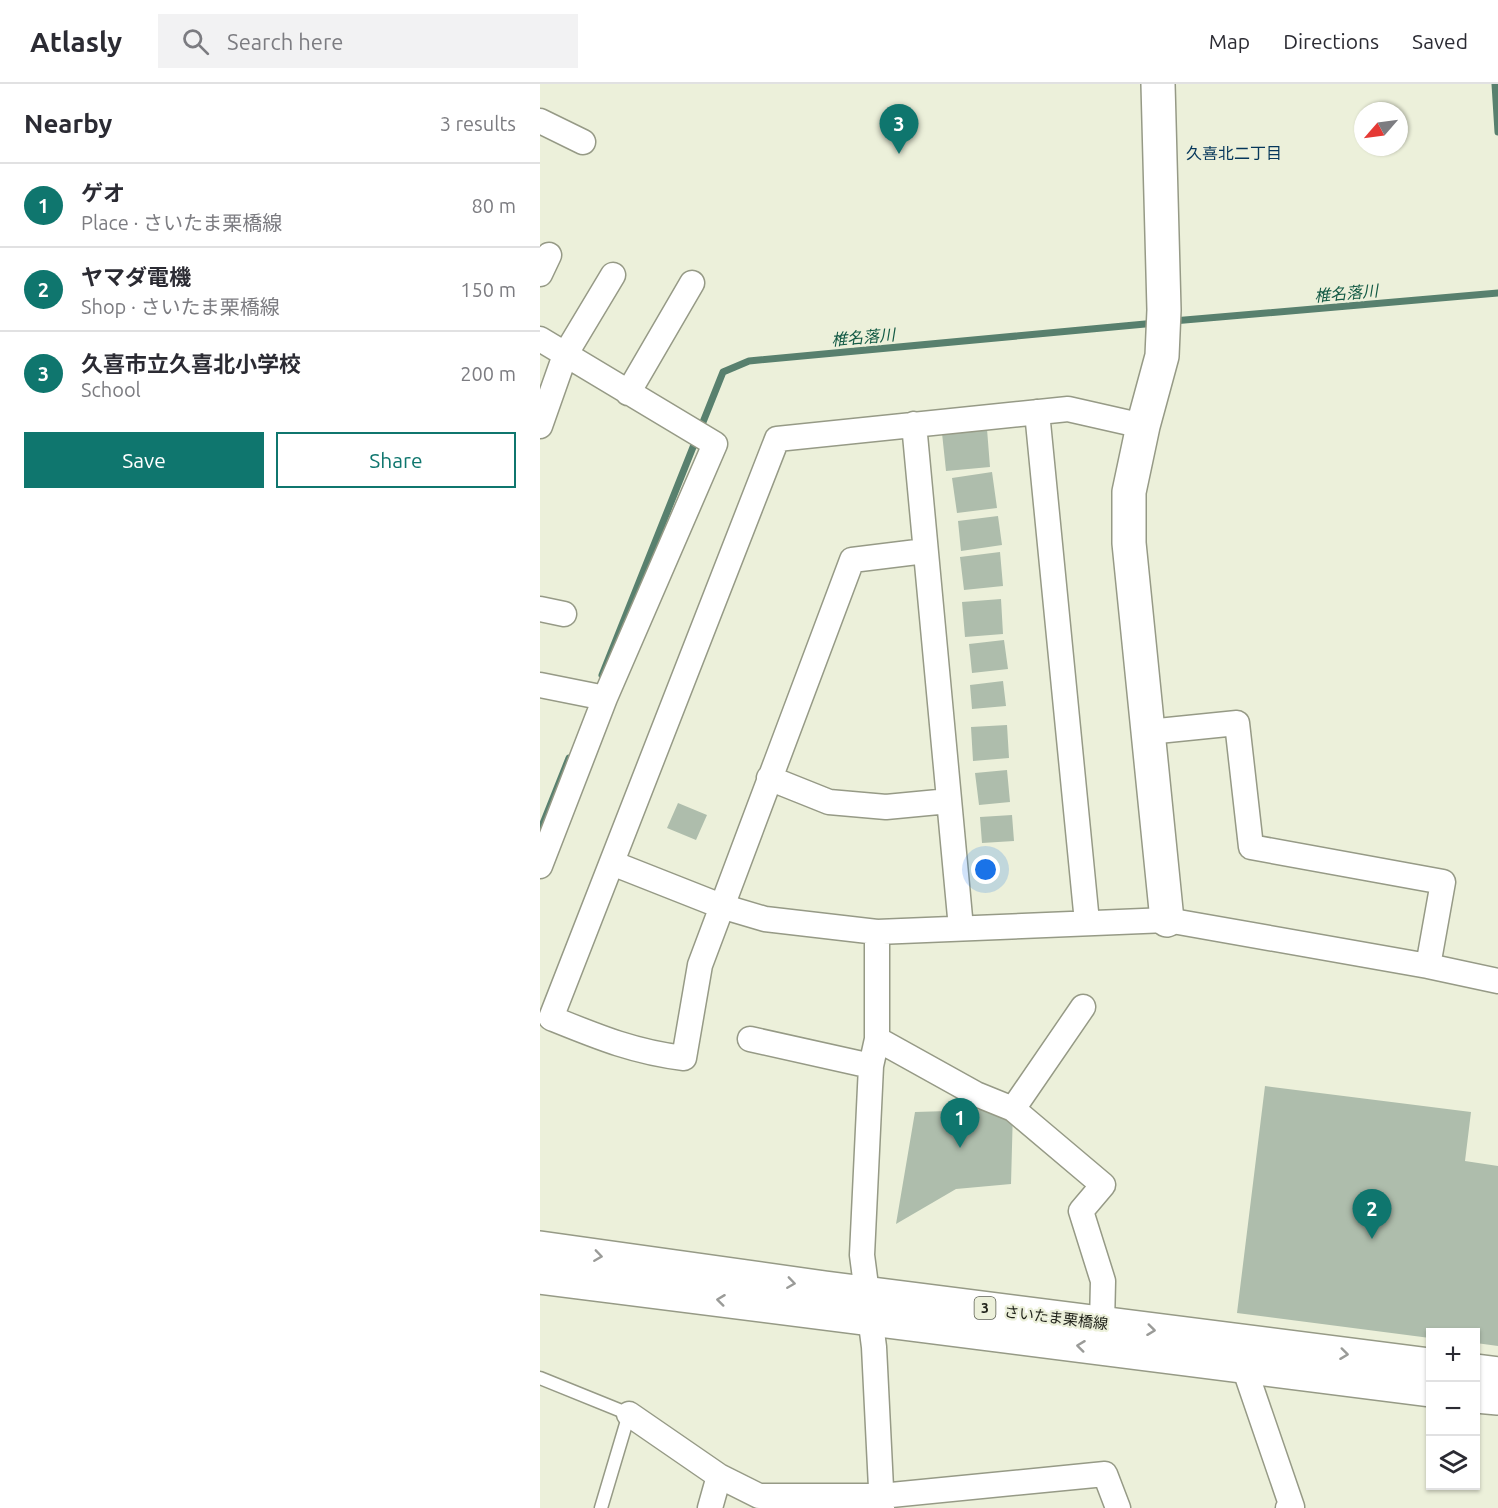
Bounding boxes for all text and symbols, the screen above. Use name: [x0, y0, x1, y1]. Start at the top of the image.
search box: [158, 14, 578, 68]
icon: search: [179, 25, 212, 58]
text: Atlasly: [30, 26, 122, 57]
text: Search here: [227, 29, 343, 54]
text: Map: [1209, 29, 1250, 53]
text: Directions: [1283, 29, 1379, 53]
text: Saved: [1412, 29, 1468, 53]
north arrow: [1354, 102, 1408, 156]
pin: 3: [880, 104, 918, 154]
text: Nearby: [24, 109, 112, 138]
text: 3 results: [440, 112, 516, 135]
district label: 久喜北二丁目: [1186, 144, 1282, 162]
text: ゲオ: [81, 180, 125, 205]
text: 1: [38, 194, 49, 217]
text: 80 m: [472, 194, 516, 217]
text: Place · さいたま栗橋線: [81, 211, 282, 234]
text: ヤマダ電機: [81, 264, 191, 289]
text: 2: [38, 278, 49, 301]
text: 150 m: [460, 278, 516, 301]
water label: 椎名落川: [1313, 281, 1381, 305]
text: Shop · さいたま栗橋線: [81, 295, 280, 318]
water label: 椎名落川: [830, 325, 898, 349]
text: 久喜市立久喜北小学校: [81, 351, 301, 376]
text: 3: [38, 362, 49, 385]
text: 200 m: [460, 362, 516, 385]
text: School: [81, 378, 141, 401]
button: Save: [24, 432, 264, 488]
button: Share: [276, 432, 516, 488]
your location: [971, 855, 1000, 884]
pin: 1: [940, 1098, 980, 1148]
pin: 2: [1352, 1190, 1392, 1239]
one-way arrow: [593, 1249, 603, 1261]
one-way arrow: [786, 1277, 796, 1289]
one-way arrow: [716, 1294, 725, 1307]
road number: 3: [974, 1297, 996, 1319]
street label: さいたま栗橋線: [1003, 1303, 1109, 1332]
one-way arrow: [1146, 1323, 1156, 1335]
map controls: [1426, 1328, 1480, 1490]
button: +: [1426, 1328, 1480, 1382]
one-way arrow: [1076, 1340, 1085, 1353]
one-way arrow: [1340, 1348, 1349, 1360]
button: −: [1426, 1382, 1480, 1436]
button: layers: [1426, 1436, 1480, 1490]

